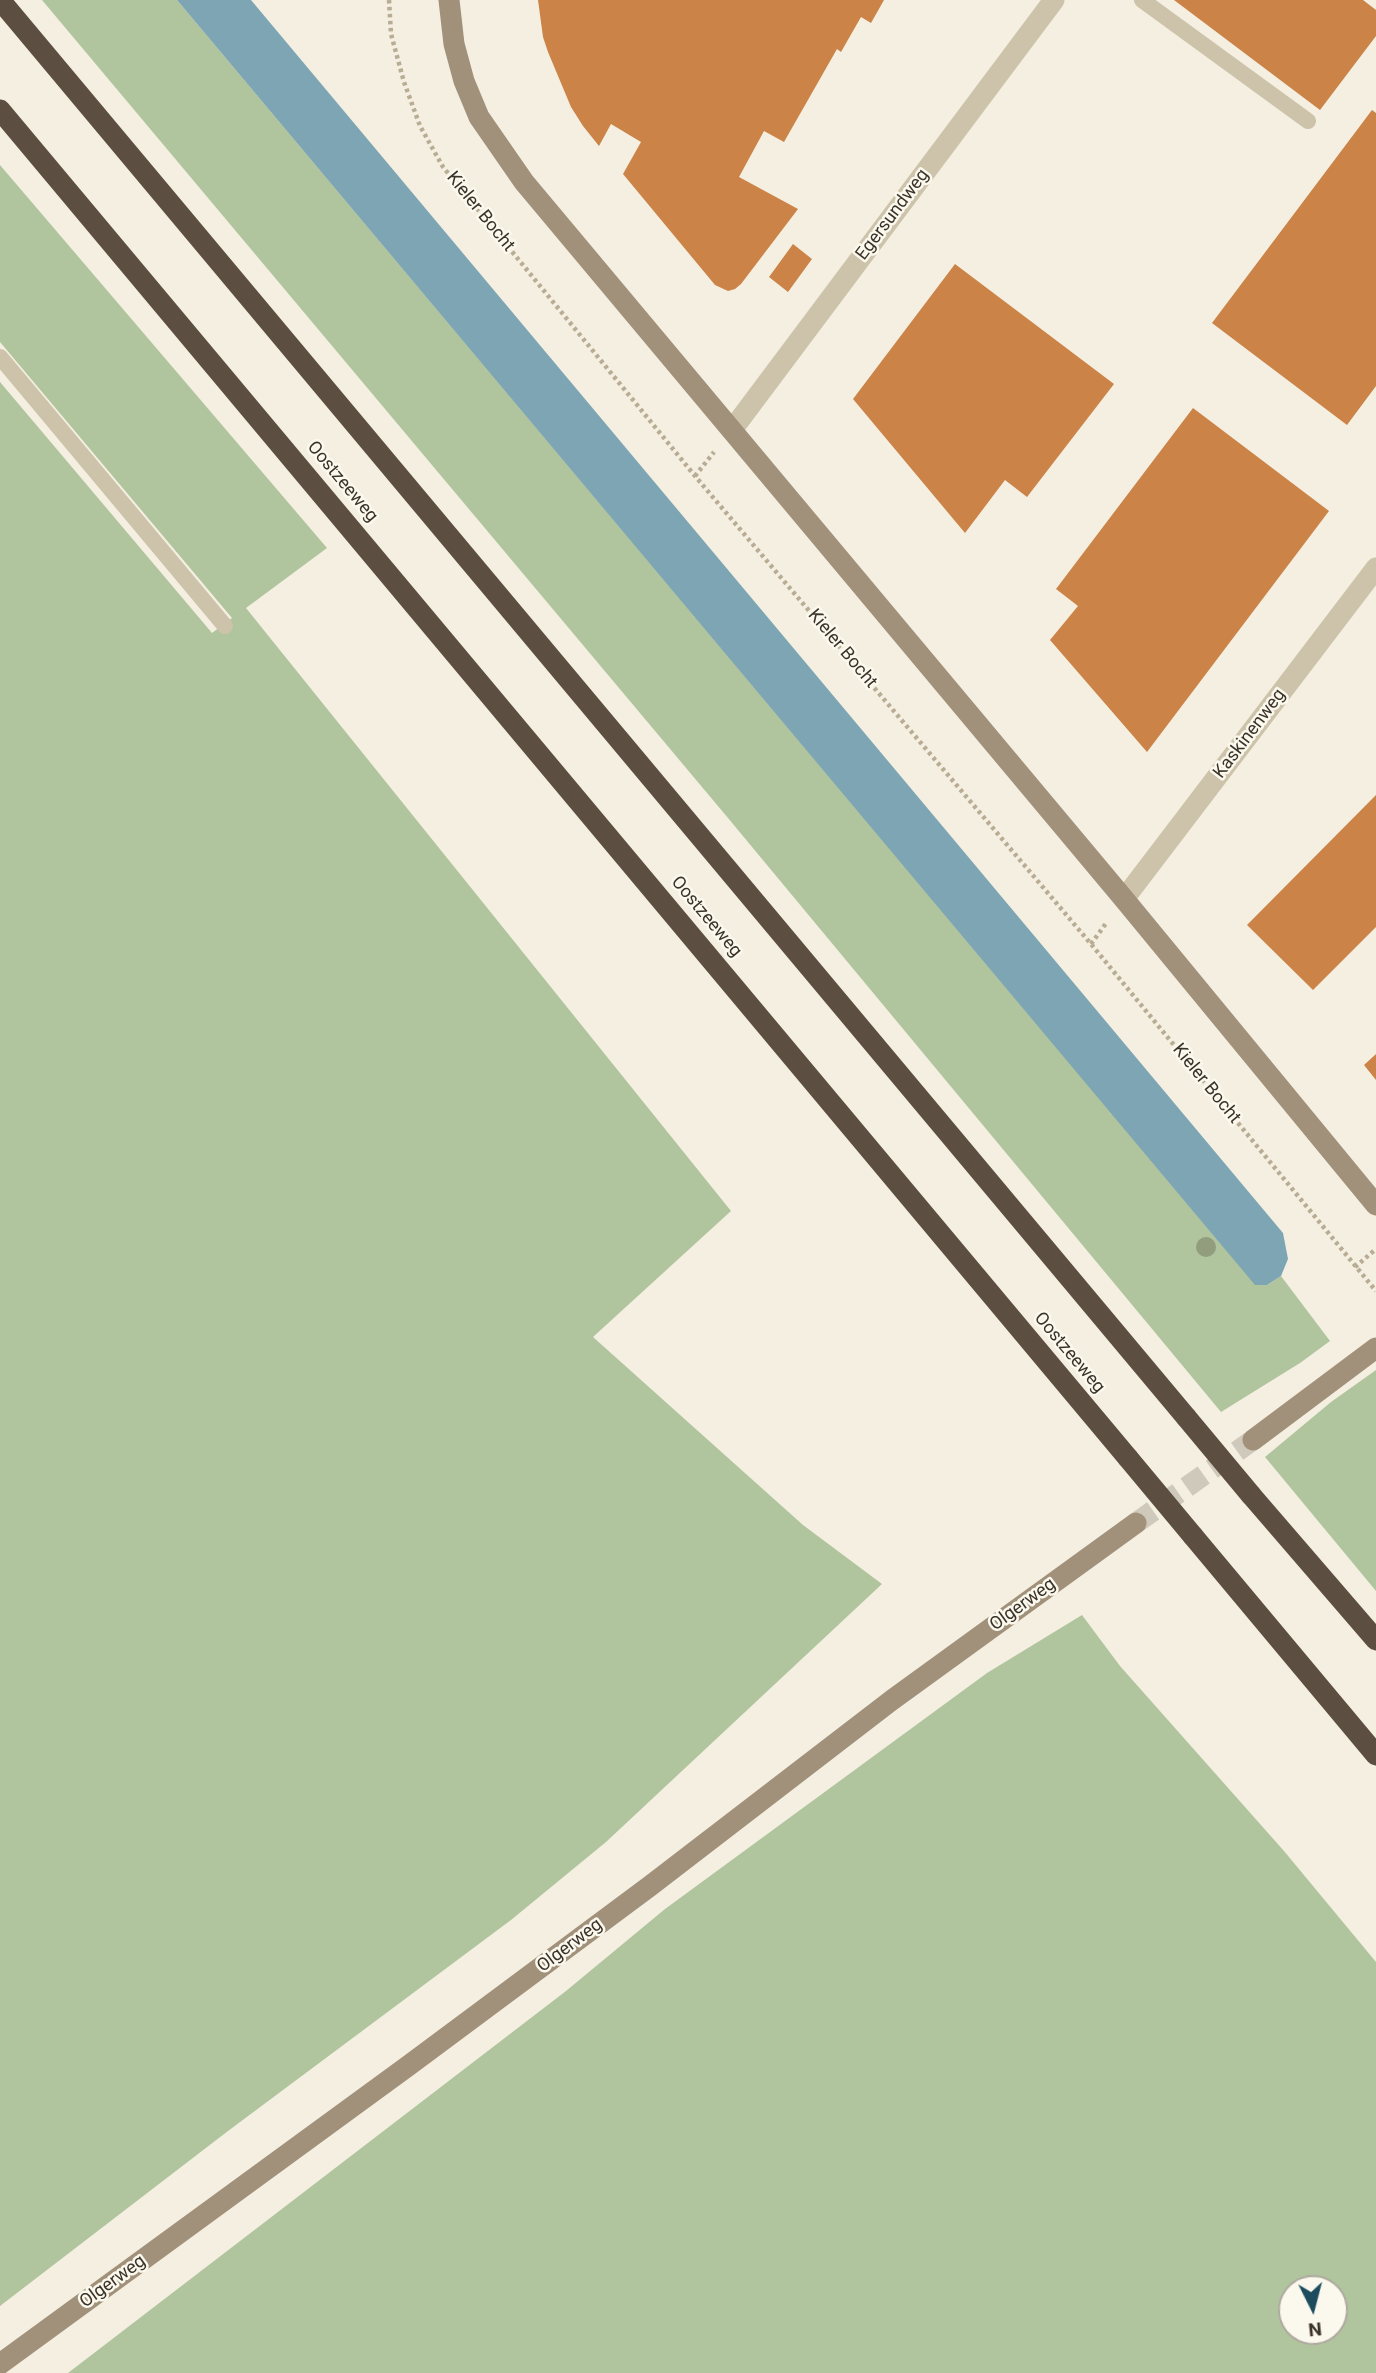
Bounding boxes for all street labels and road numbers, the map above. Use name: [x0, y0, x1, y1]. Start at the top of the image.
street label: Egersundweg: [852, 165, 934, 265]
street label: Kieler Bocht: [441, 168, 519, 256]
street label: Oostzeeweg: [302, 437, 382, 527]
street label: Kieler Bocht: [803, 605, 881, 693]
street label: Kaskinenweg: [1209, 685, 1291, 783]
street label: Oostzeeweg: [666, 872, 746, 962]
street label: Kieler Bocht: [1167, 1040, 1245, 1128]
street label: Oostzeeweg: [1029, 1308, 1109, 1398]
street label: Olgerweg: [986, 1574, 1060, 1636]
street label: Olgerweg: [533, 1915, 607, 1977]
street label: Olgerweg: [76, 2251, 150, 2313]

